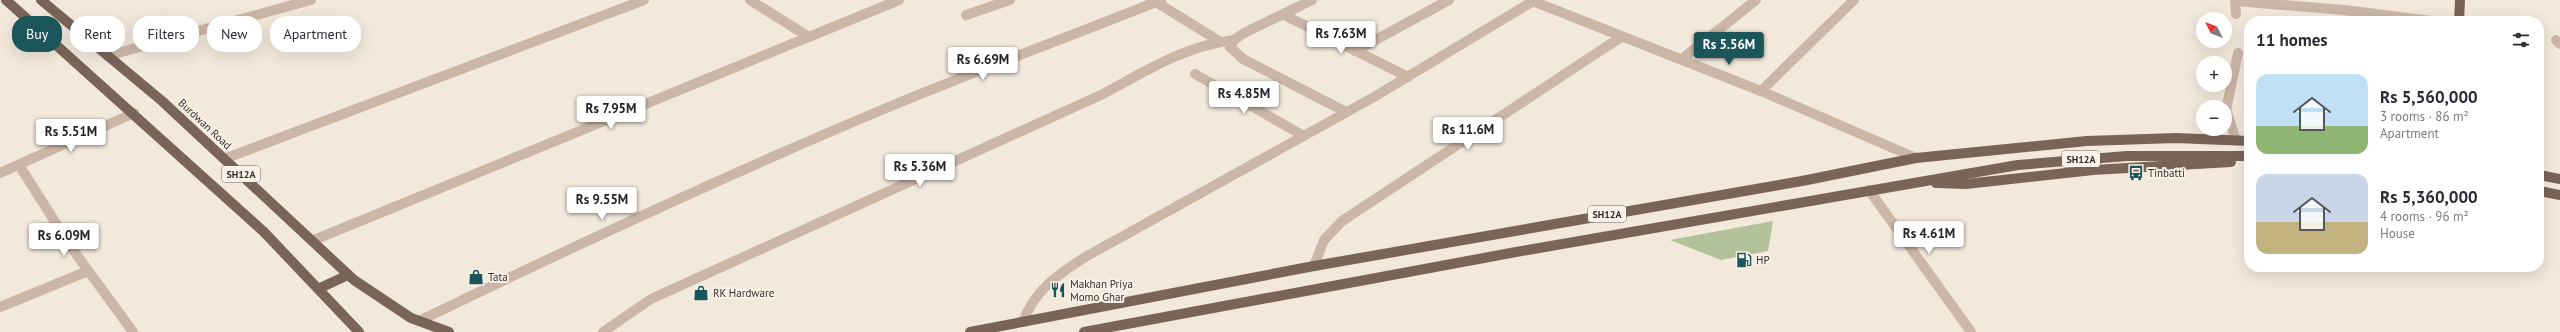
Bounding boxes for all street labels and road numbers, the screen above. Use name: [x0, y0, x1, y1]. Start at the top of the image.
street label: Burdwan Road: [175, 96, 235, 152]
road number: SH12A: [2062, 151, 2100, 167]
road number: SH12A: [222, 166, 260, 182]
road number: SH12A: [1588, 206, 1626, 222]

